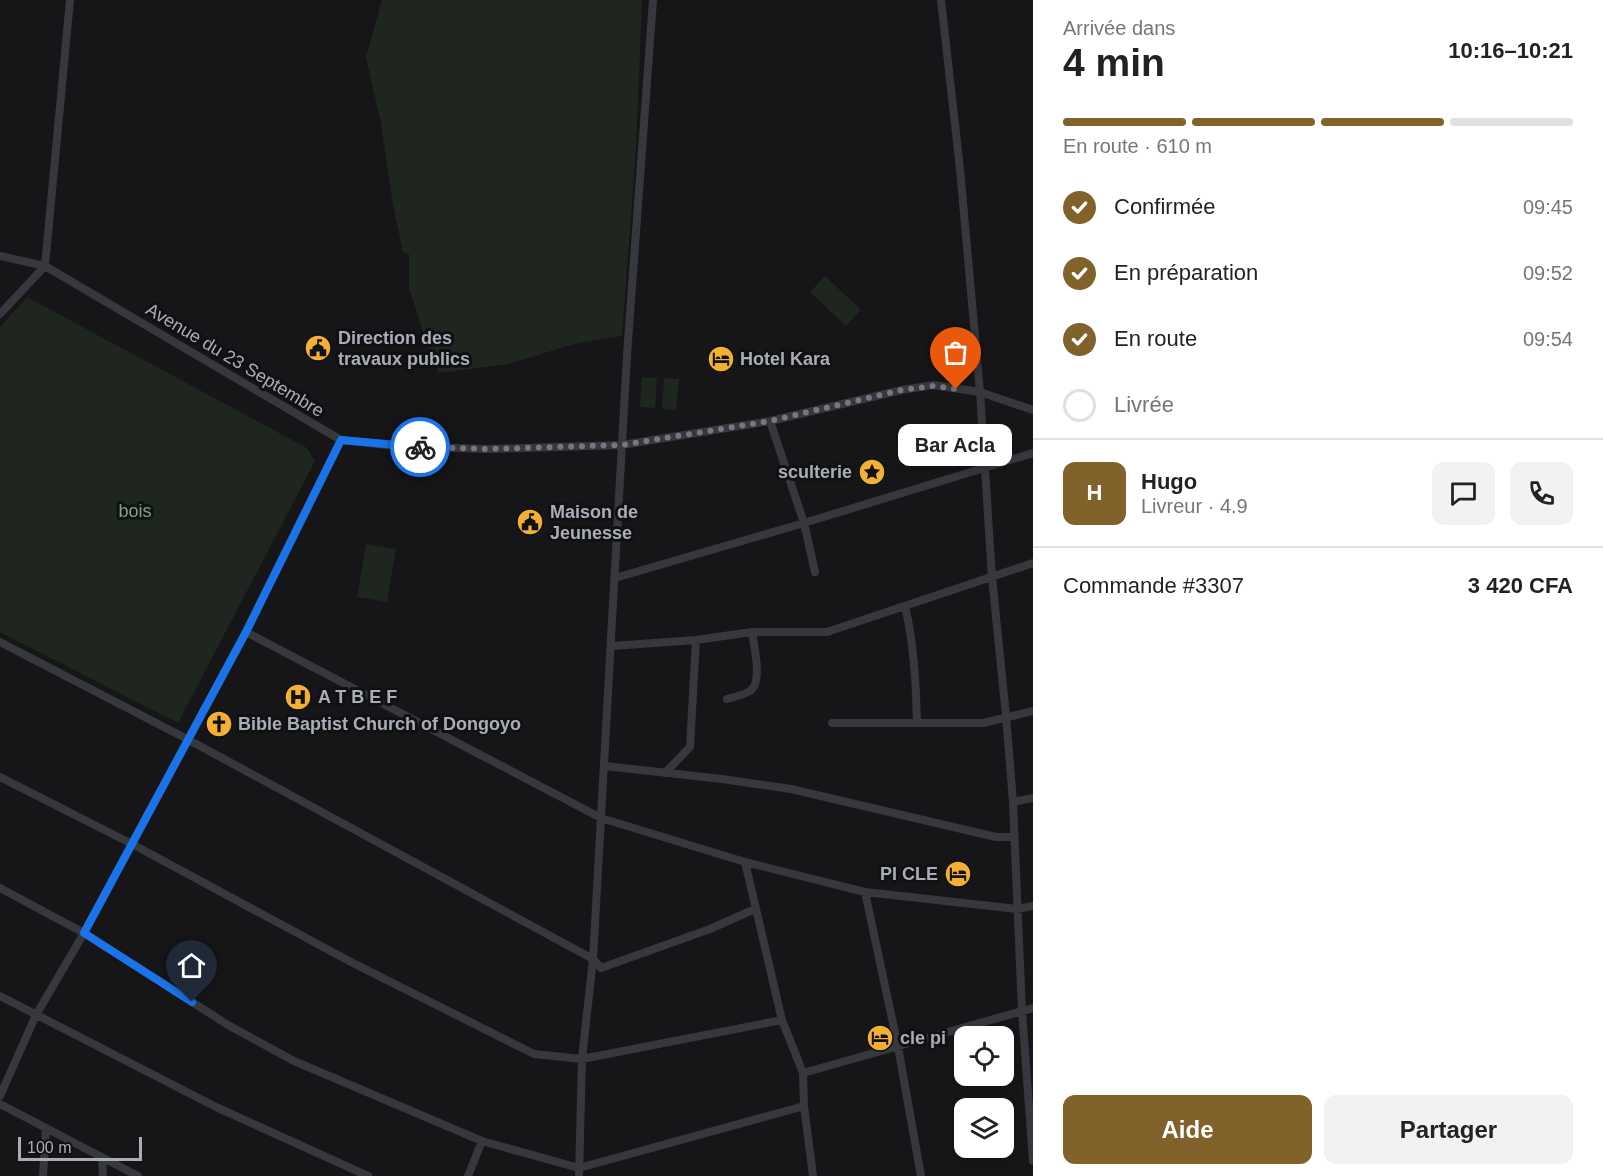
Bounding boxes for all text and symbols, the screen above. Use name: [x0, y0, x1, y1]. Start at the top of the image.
text: Arrivée dans: [1063, 17, 1175, 39]
text: 10:16–10:21: [1448, 38, 1573, 63]
text: 4 min: [1063, 41, 1165, 84]
text: En route · 610 m: [1063, 135, 1212, 157]
icon: check: [1063, 191, 1096, 224]
text: Confirmée: [1114, 194, 1215, 219]
text: 09:45: [1523, 196, 1573, 218]
icon: check: [1063, 257, 1096, 290]
text: En préparation: [1114, 260, 1258, 285]
text: 09:52: [1523, 262, 1573, 284]
street label: Avenue du 23 Septembre: [142, 299, 328, 421]
icon: check: [1063, 323, 1096, 356]
text: En route: [1114, 326, 1197, 351]
pin: [930, 327, 981, 389]
place label: Direction des travaux publics: [338, 328, 470, 369]
text: 09:54: [1523, 328, 1573, 350]
public building icon: Direction des travaux publics: [303, 333, 333, 363]
icon: bag: [939, 336, 972, 369]
hotel icon: Hotel Kara: [706, 344, 736, 374]
place label: Hotel Kara: [740, 349, 831, 369]
text: Livrée: [1114, 392, 1174, 417]
courier: [390, 417, 450, 477]
callout: Bar Acla: [899, 425, 1013, 467]
icon: bike: [404, 431, 437, 464]
text: Bar Acla: [915, 434, 995, 456]
place icon: sculterie: [857, 457, 887, 487]
place label: sculterie: [778, 462, 852, 482]
button: chat: [1432, 462, 1495, 525]
button: phone: [1510, 462, 1573, 525]
text: Hugo: [1141, 469, 1197, 494]
text: H: [1087, 480, 1102, 505]
text: Livreur · 4.9: [1141, 495, 1248, 517]
park label: bois: [118, 501, 152, 521]
place label: Maison de Jeunesse: [550, 502, 638, 543]
public building icon: Maison de Jeunesse: [515, 507, 545, 537]
text: Commande #3307: [1063, 573, 1244, 598]
text: 3 420 CFA: [1468, 573, 1573, 598]
hospital icon: A T B E F: [283, 682, 313, 712]
place label: A T B E F: [318, 687, 397, 707]
church icon: Bible Baptist Church of Dongoyo: [204, 709, 234, 739]
place label: Bible Baptist Church of Dongoyo: [238, 714, 521, 734]
hotel icon: PI CLE: [943, 859, 973, 889]
place label: PI CLE: [880, 864, 938, 884]
pin: [166, 940, 217, 1002]
icon: home: [175, 949, 208, 982]
hotel icon: cle pi: [865, 1023, 895, 1053]
map controls: [954, 1026, 1014, 1158]
button: locate: [954, 1026, 1014, 1086]
place label: cle pi: [900, 1028, 946, 1048]
button: Aide: [1063, 1095, 1312, 1164]
button: Partager: [1324, 1095, 1573, 1164]
button: layers: [954, 1098, 1014, 1158]
scale bar: [18, 1134, 142, 1162]
text: 100 m: [27, 1139, 71, 1156]

